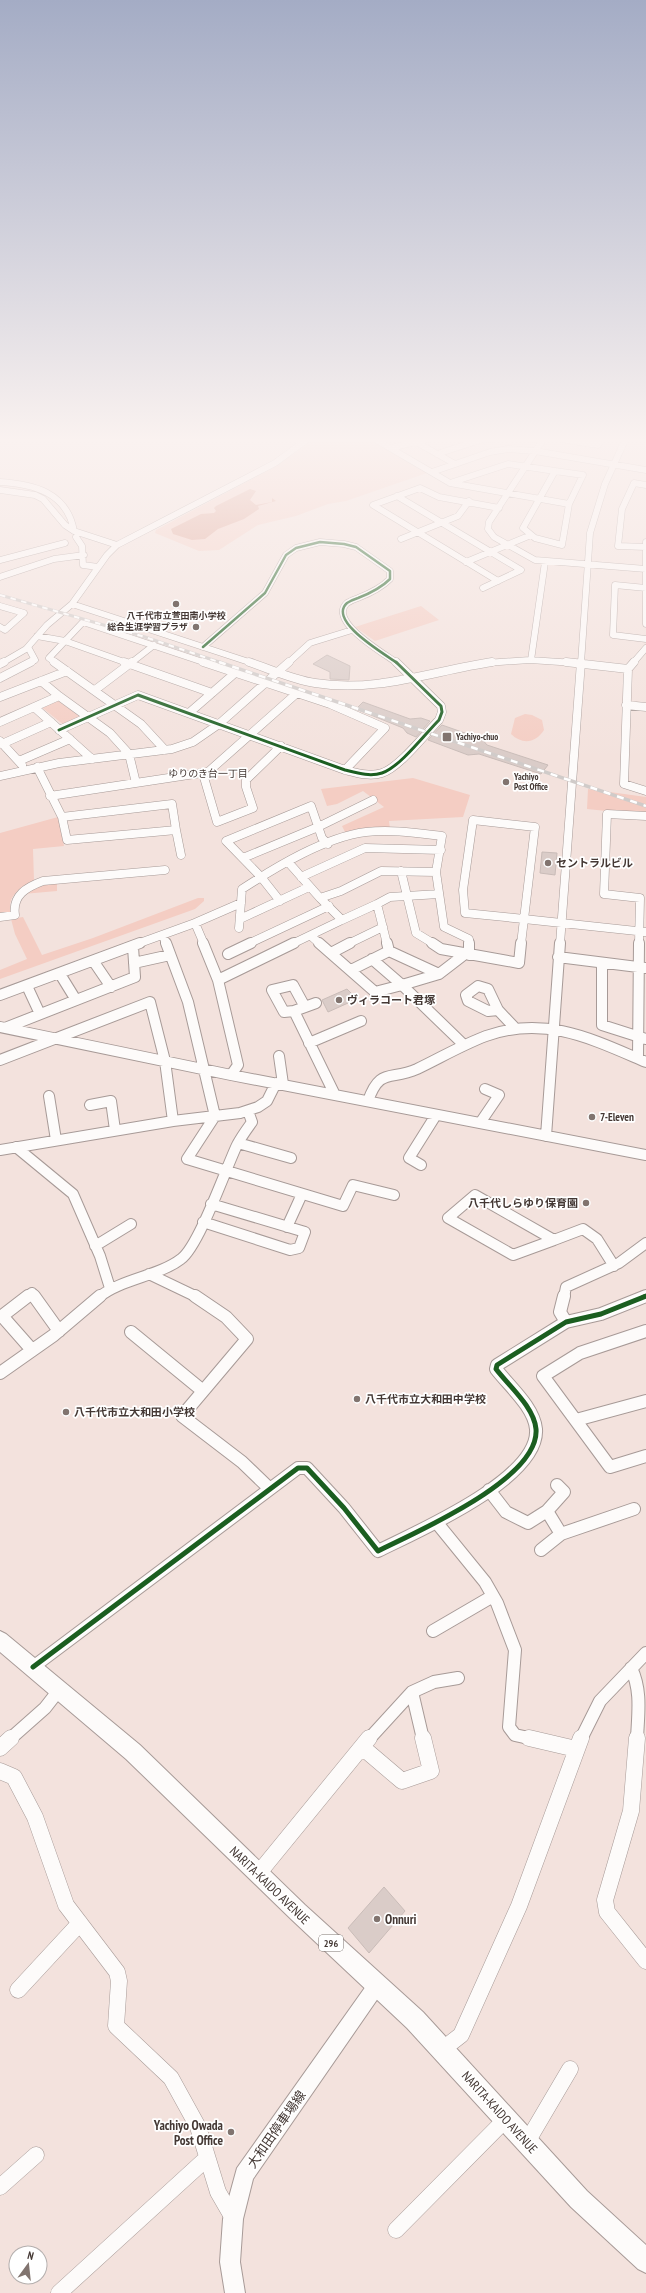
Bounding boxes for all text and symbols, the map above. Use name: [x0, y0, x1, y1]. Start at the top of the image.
marker: 八千代市立萱田南小学校: [171, 599, 181, 609]
place label: 八千代市立萱田南小学校: [126, 610, 226, 621]
place label: 総合生涯学習プラザ: [107, 621, 188, 632]
marker: 総合生涯学習プラザ: [191, 622, 201, 632]
marker: Yachiyo-chuo: [441, 731, 453, 743]
place label: Yachiyo-chuo: [455, 731, 498, 742]
district label: ゆりのき台一丁目: [168, 767, 248, 780]
place label: Yachiyo Post Office: [513, 771, 548, 792]
marker: Yachiyo Post Office: [501, 777, 511, 787]
place label: セントラルビル: [556, 856, 633, 870]
marker: セントラルビル: [543, 858, 553, 868]
place label: ヴィラコート君塚: [347, 993, 436, 1007]
marker: ヴィラコート君塚: [334, 995, 344, 1005]
place label: 7-Eleven: [600, 1110, 634, 1124]
marker: 7-Eleven: [587, 1112, 597, 1122]
place label: 八千代しらゆり保育園: [468, 1196, 578, 1210]
marker: 八千代しらゆり保育園: [581, 1198, 591, 1208]
place label: 八千代市立大和田中学校: [365, 1392, 486, 1406]
marker: 八千代市立大和田中学校: [352, 1394, 362, 1404]
place label: 八千代市立大和田小学校: [74, 1405, 195, 1419]
marker: 八千代市立大和田小学校: [61, 1407, 71, 1417]
street label: NARITA-KAIDO AVENUE: [226, 1843, 313, 1928]
place label: Onnuri: [385, 1911, 416, 1928]
marker: Onnuri: [372, 1914, 382, 1924]
road number: 296: [319, 1935, 343, 1951]
street label: NARITA-KAIDO AVENUE: [458, 2068, 541, 2157]
street label: 大和田停車場線: [243, 2087, 309, 2171]
place label: Yachiyo Owada Post Office: [153, 2117, 223, 2149]
marker: Yachiyo Owada Post Office: [226, 2127, 236, 2137]
north arrow: [8, 2245, 48, 2285]
text: N: [26, 2248, 35, 2263]

